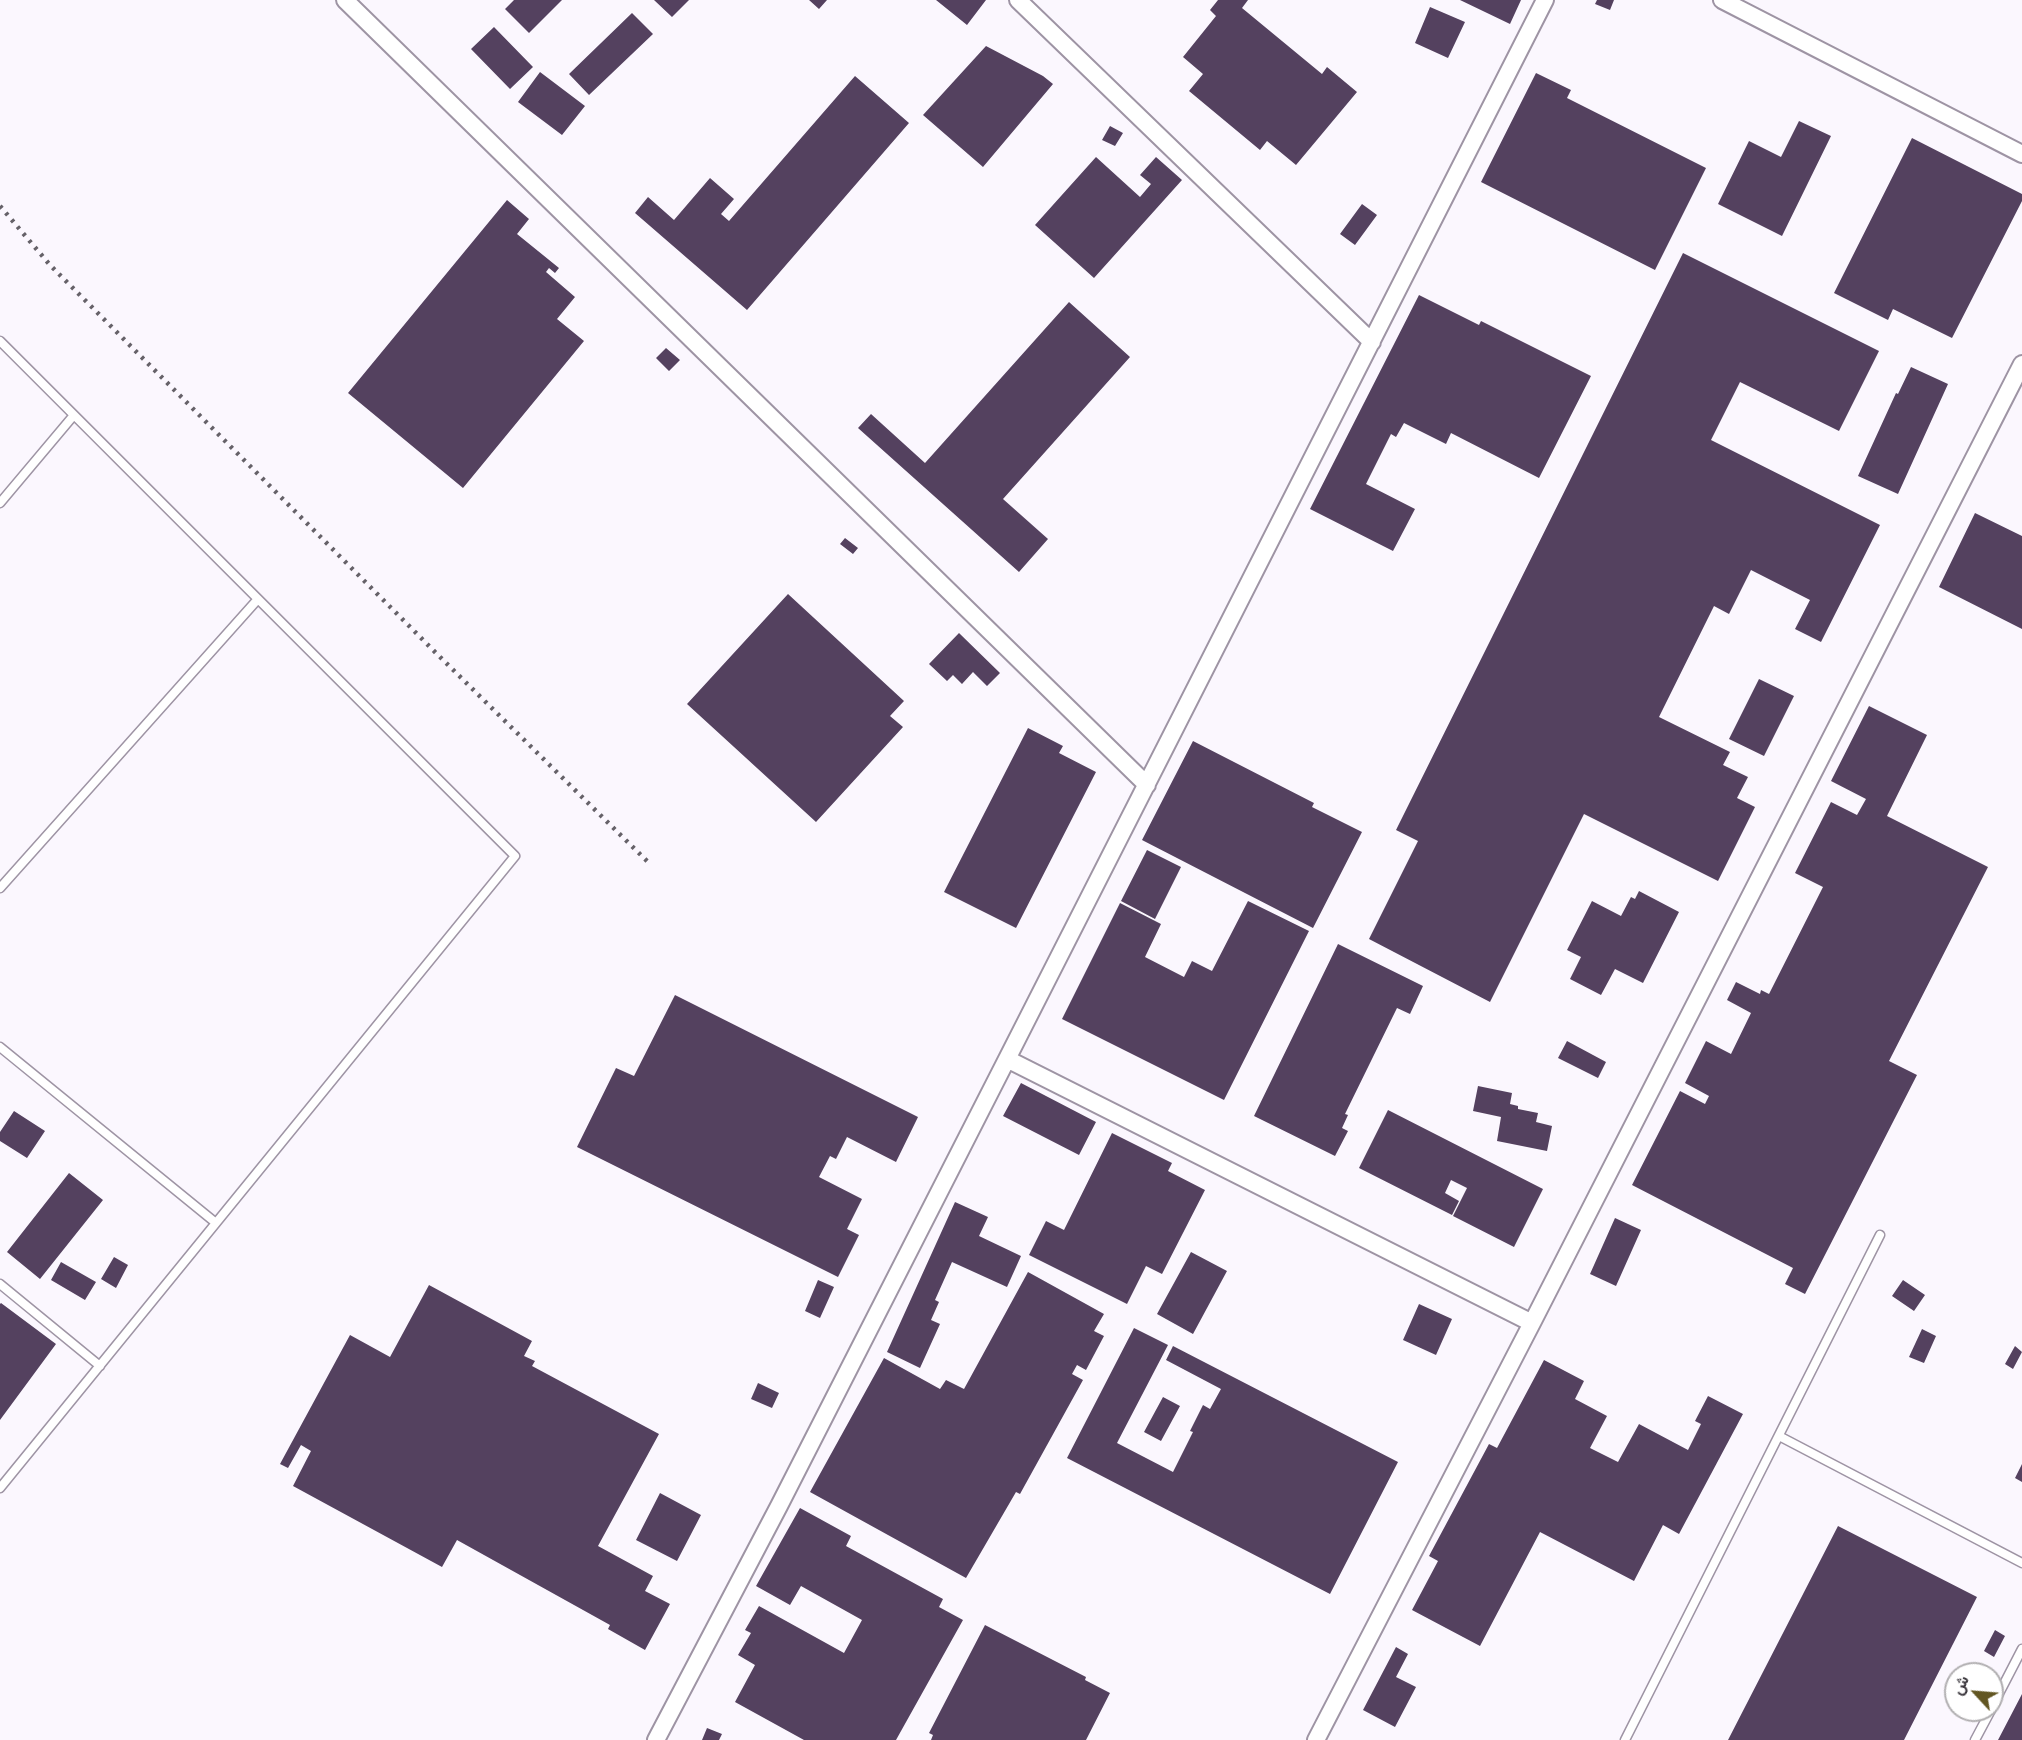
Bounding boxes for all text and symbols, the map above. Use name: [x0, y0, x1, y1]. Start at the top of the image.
north arrow: [1944, 1662, 2004, 1722]
text: ش: [1945, 1671, 1975, 1699]

